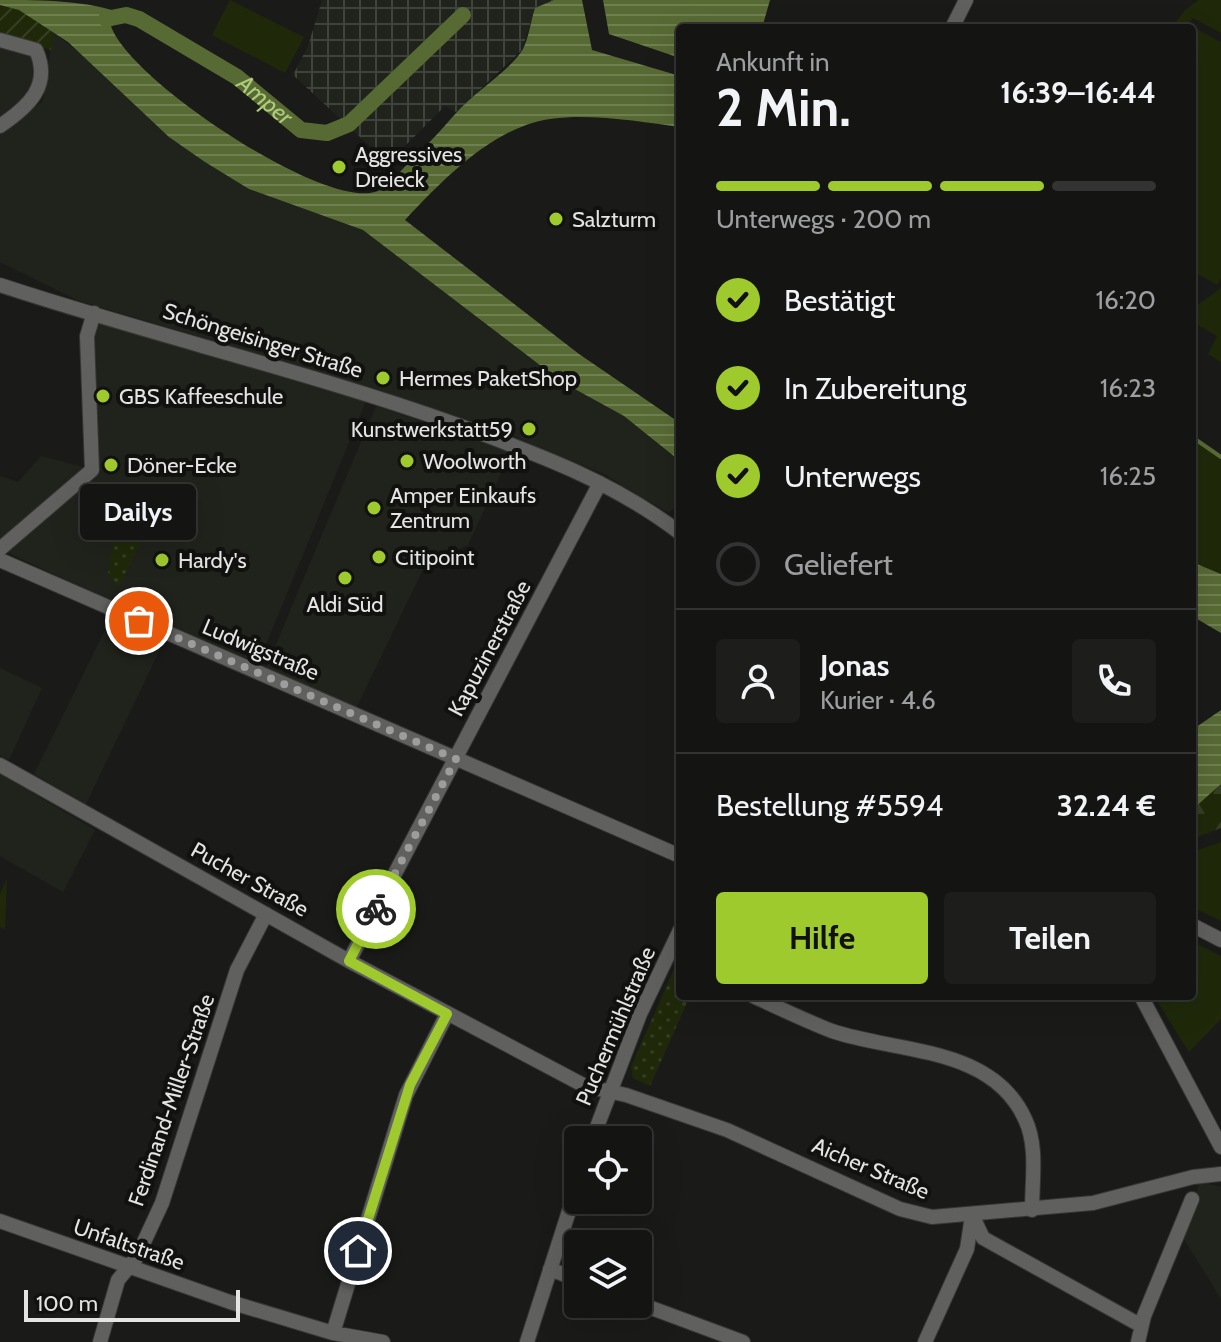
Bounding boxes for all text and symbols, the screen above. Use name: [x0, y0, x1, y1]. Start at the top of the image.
text: Ankunft in: [716, 46, 830, 78]
water label: Amper: [231, 68, 300, 132]
text: 16:39–16:44: [1000, 74, 1156, 111]
text: 2 Min.: [716, 76, 851, 139]
place label: Aggressives Dreieck: [355, 141, 462, 193]
marker: Aggressives Dreieck: [330, 158, 348, 176]
text: Unterwegs · 200 m: [716, 203, 931, 235]
place label: Salzturm: [572, 206, 656, 233]
marker: Salzturm: [547, 210, 565, 228]
icon: check: [716, 278, 760, 322]
text: Bestätigt: [784, 282, 895, 319]
text: 16:20: [1096, 284, 1156, 316]
street label: Schöngeisinger Straße: [160, 297, 366, 384]
place label: Hermes PaketShop: [399, 365, 577, 392]
icon: check: [716, 366, 760, 410]
marker: Hermes PaketShop: [374, 369, 392, 387]
text: In Zubereitung: [784, 370, 967, 407]
text: 16:23: [1100, 372, 1156, 404]
place label: GBS Kaffeeschule: [119, 383, 283, 410]
marker: GBS Kaffeeschule: [94, 387, 112, 405]
place label: Kunstwerkstatt59: [351, 416, 513, 443]
marker: Kunstwerkstatt59: [520, 420, 538, 438]
place label: Woolworth: [423, 448, 526, 475]
place label: Döner-Ecke: [127, 452, 237, 479]
marker: Woolworth: [398, 452, 416, 470]
icon: check: [716, 454, 760, 498]
marker: Döner-Ecke: [102, 456, 120, 474]
text: Unterwegs: [784, 458, 921, 495]
text: 16:25: [1100, 460, 1156, 492]
place label: Amper Einkaufs Zentrum: [390, 482, 536, 534]
callout: Dailys: [81, 485, 197, 541]
text: Dailys: [103, 496, 173, 528]
marker: Amper Einkaufs Zentrum: [365, 499, 383, 517]
place label: Citipoint: [395, 544, 475, 571]
text: Geliefert: [784, 546, 893, 583]
place label: Hardy's: [178, 547, 247, 574]
marker: Citipoint: [370, 548, 388, 566]
marker: Hardy's: [153, 551, 171, 569]
marker: Aldi Süd: [336, 569, 354, 587]
street label: Kapuzinerstraße: [442, 576, 537, 721]
pin: [105, 587, 173, 655]
place label: Aldi Süd: [307, 591, 383, 618]
icon: bag: [117, 599, 161, 643]
street label: Ludwigstraße: [199, 613, 323, 686]
button: person: [716, 639, 800, 723]
button: phone: [1072, 639, 1156, 723]
text: Jonas: [820, 647, 889, 684]
text: Kurier · 4.6: [820, 684, 936, 716]
text: Bestellung #5594: [716, 787, 943, 824]
text: 32.24 €: [1057, 787, 1156, 824]
street label: Pucher Straße: [186, 836, 313, 923]
courier: [336, 869, 416, 949]
icon: bike: [354, 887, 398, 931]
button: Hilfe: [716, 892, 928, 984]
button: Teilen: [944, 892, 1156, 984]
street label: Puchermühlstraße: [570, 943, 661, 1110]
street label: Ferdinand-Miller-Straße: [122, 991, 220, 1210]
map controls: [564, 1126, 652, 1318]
button: locate: [564, 1126, 652, 1214]
street label: Aicher Straße: [808, 1132, 933, 1205]
street label: Unfaltstraße: [70, 1213, 188, 1276]
pin: [324, 1217, 392, 1285]
icon: home: [336, 1229, 380, 1273]
button: layers: [564, 1230, 652, 1318]
scale bar: [24, 1286, 240, 1322]
text: 100 m: [36, 1290, 98, 1317]

